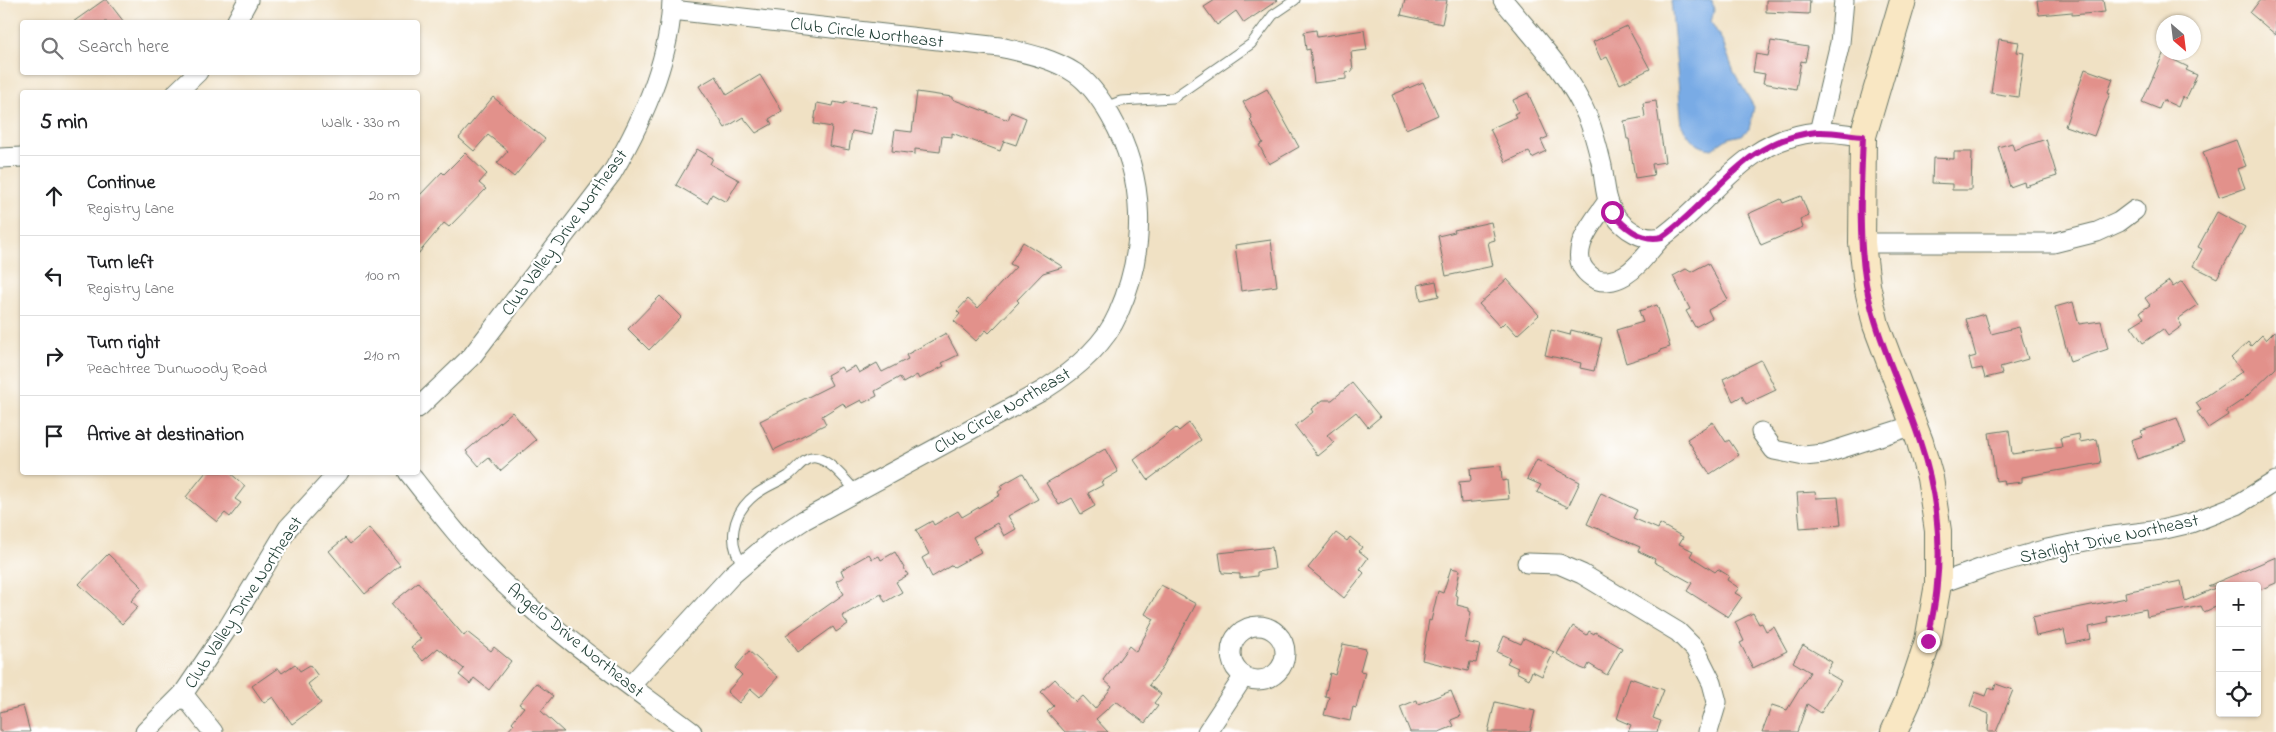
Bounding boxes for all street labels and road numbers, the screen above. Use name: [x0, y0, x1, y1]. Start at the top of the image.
street label: Club Circle Northeast: [789, 12, 945, 56]
street label: Club Valley Drive Northeast: [496, 144, 635, 322]
street label: Club Circle Northeast: [930, 362, 1076, 462]
street label: Starlight Drive Northeast: [2017, 508, 2202, 573]
street label: Club Valley Drive Northeast: [179, 512, 310, 694]
street label: Angelo Drive Northeast: [500, 578, 649, 706]

